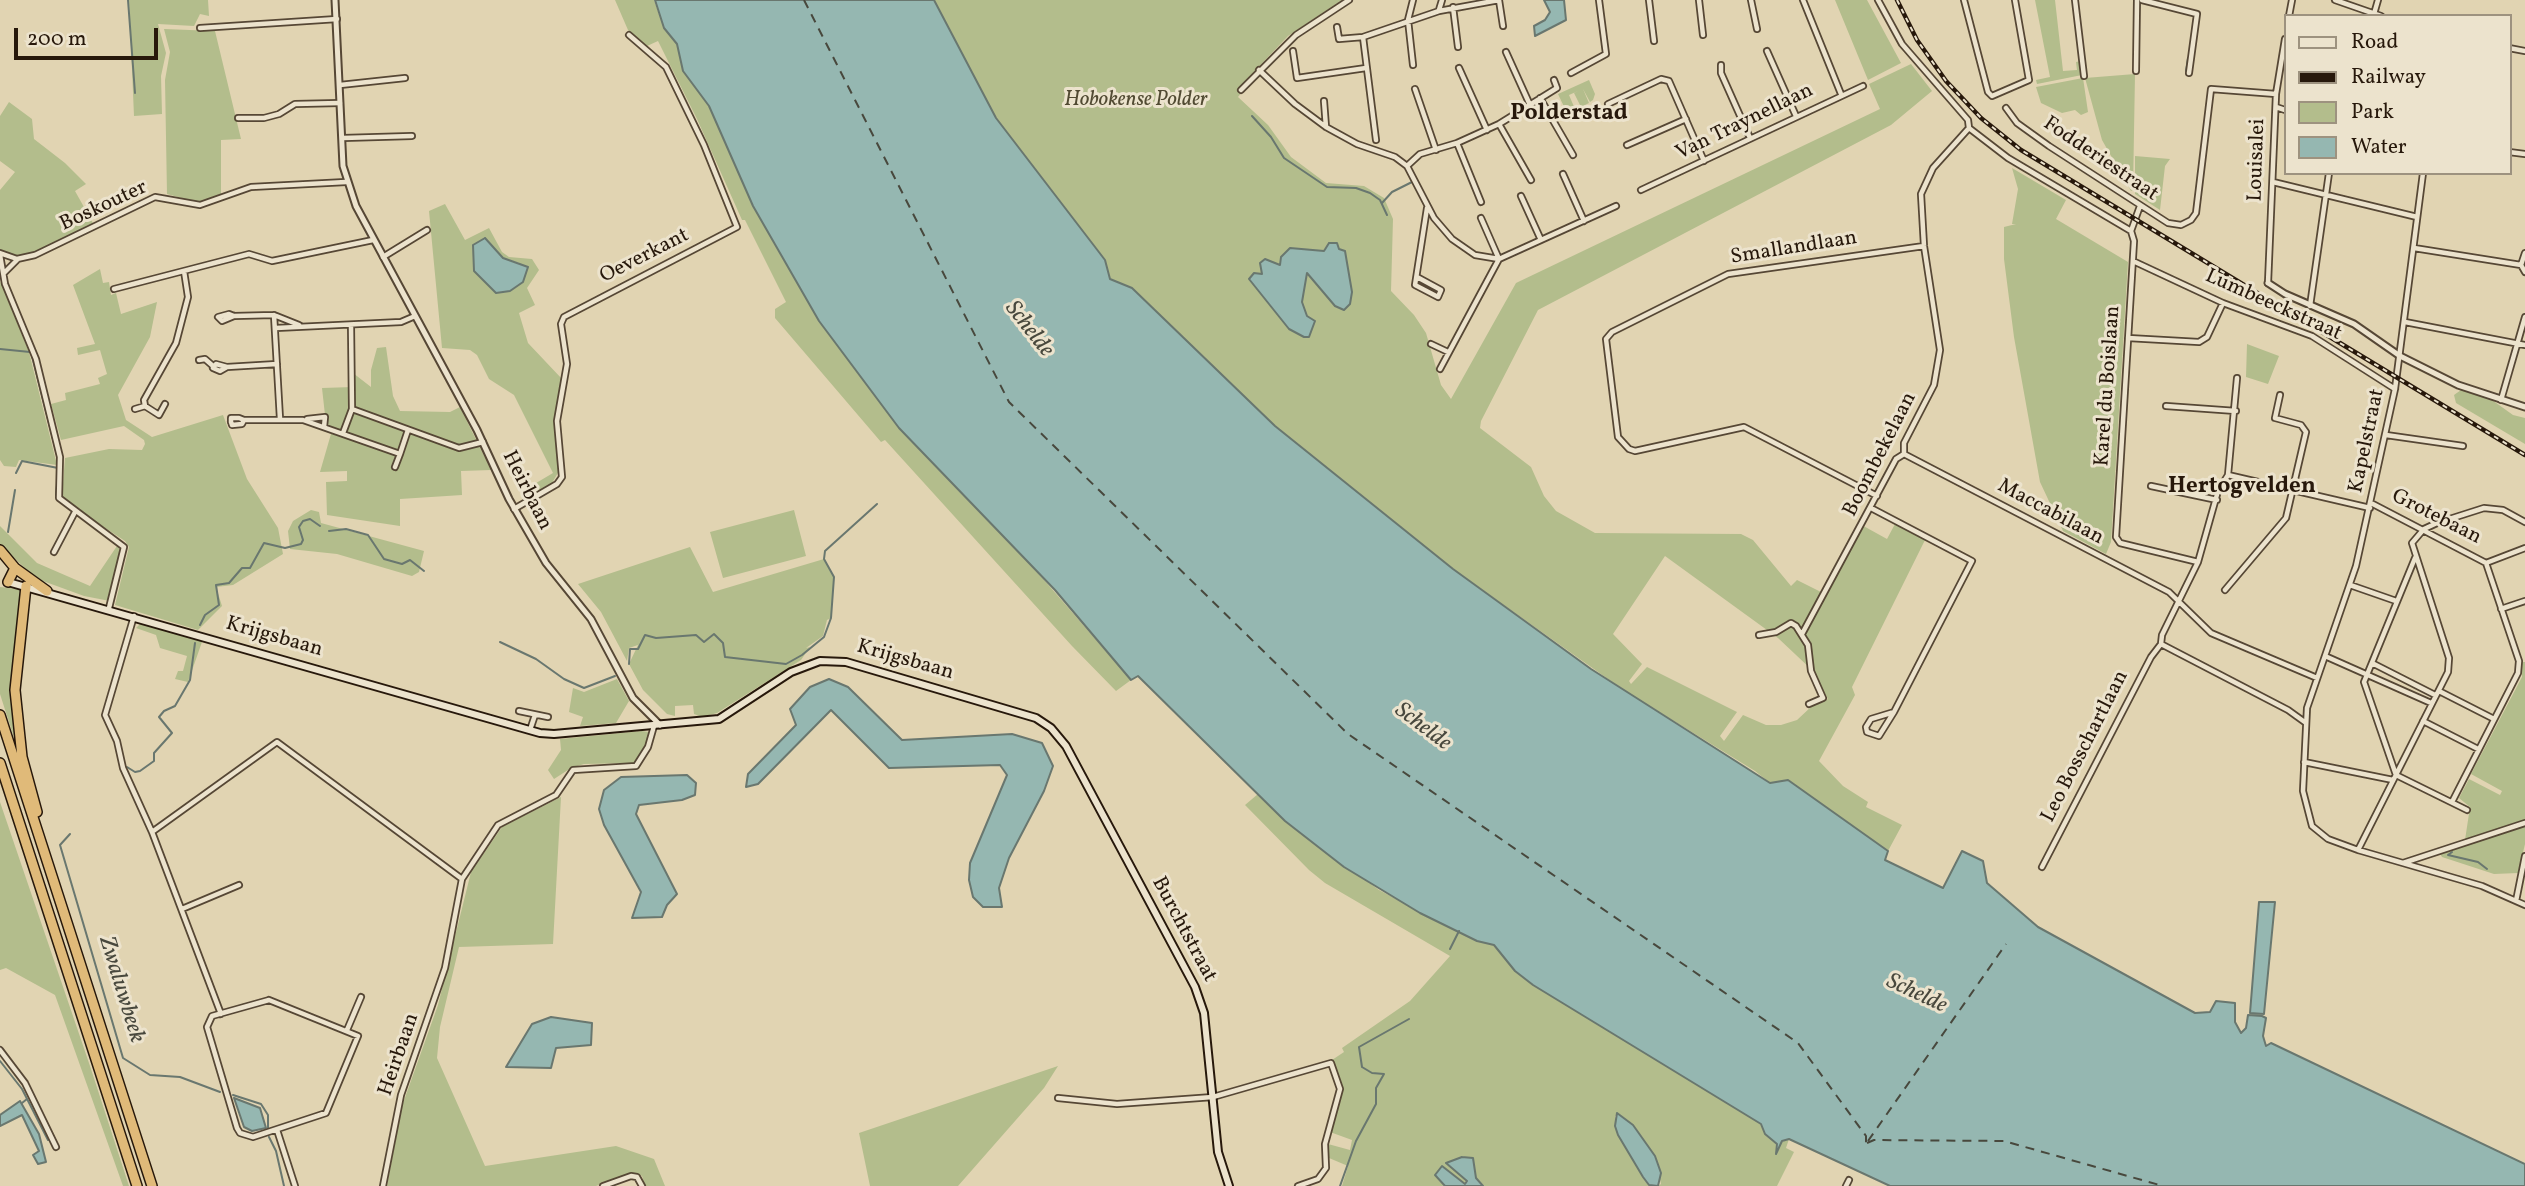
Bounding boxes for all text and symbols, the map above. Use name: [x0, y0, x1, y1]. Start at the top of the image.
scale bar: [18, 14, 161, 58]
legend: [2284, 14, 2511, 175]
text: 200 m: [27, 25, 87, 54]
text: Road: [2351, 28, 2398, 57]
text: Railway: [2351, 63, 2426, 92]
street label: Van Traynellaan: [1672, 79, 1818, 167]
park label: Hobokense Polder: [1064, 88, 1208, 114]
text: Park: [2351, 98, 2394, 127]
district label: Polderstad: [1510, 101, 1628, 129]
street label: Fodderiestraat: [2038, 112, 2162, 208]
street label: Louisalei: [2244, 118, 2272, 202]
text: Water: [2351, 133, 2407, 162]
street label: Boskouter: [56, 176, 152, 238]
street label: Oeverkant: [596, 224, 694, 290]
street label: Smallandlaan: [1729, 227, 1859, 271]
street label: Lumbeeckstraat: [2201, 265, 2345, 347]
water label: Schelde: [997, 296, 1059, 364]
street label: Karel du Boislaan: [2091, 305, 2127, 467]
street label: Kapelstraat: [2345, 386, 2391, 496]
street label: Boombekelaan: [1839, 389, 1923, 521]
street label: Heirbaan: [495, 447, 557, 535]
street label: Maccabilaan: [1993, 474, 2107, 552]
district label: Hertogvelden: [2168, 474, 2316, 502]
street label: Grotebaan: [2387, 485, 2485, 551]
street label: Krijgsbaan: [223, 612, 325, 664]
street label: Krijgsbaan: [854, 635, 956, 687]
street label: Leo Bosschartlaan: [2037, 667, 2135, 827]
water label: Schelde: [1388, 698, 1456, 758]
street label: Burchtstraat: [1145, 873, 1221, 987]
water label: Zwaluwbeek: [91, 934, 149, 1046]
water label: Schelde: [1881, 969, 1951, 1021]
street label: Heirbaan: [374, 1010, 426, 1100]

